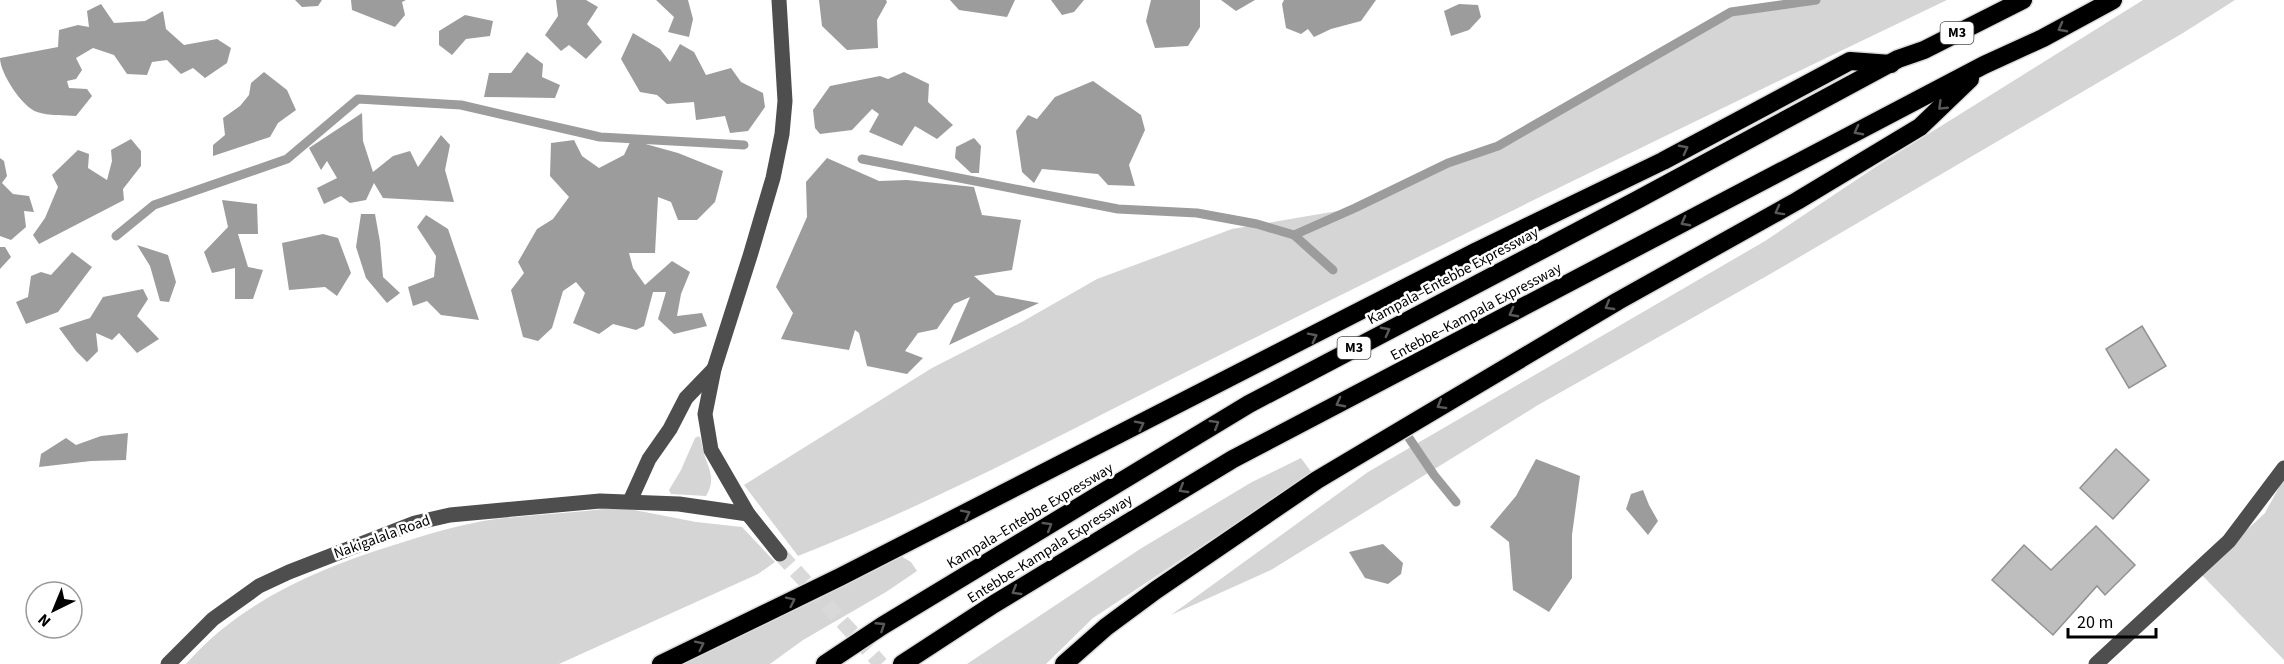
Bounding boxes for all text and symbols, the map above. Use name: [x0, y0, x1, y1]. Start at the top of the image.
one-way arrow: [2057, 21, 2068, 32]
road number: M3: [1940, 22, 1974, 44]
one-way arrow: [1939, 99, 1949, 110]
one-way arrow: [1853, 124, 1864, 136]
one-way arrow: [1678, 145, 1689, 156]
one-way arrow: [1775, 204, 1785, 215]
one-way arrow: [1681, 215, 1692, 226]
street label: Kampala–Entebbe Expressway: [1364, 222, 1542, 330]
street label: Entebbe–Kampala Expressway: [1387, 258, 1565, 366]
one-way arrow: [1605, 299, 1615, 311]
one-way arrow: [1508, 306, 1519, 317]
one-way arrow: [1380, 327, 1391, 339]
one-way arrow: [1307, 333, 1318, 344]
road number: M3: [1338, 337, 1370, 359]
one-way arrow: [1336, 396, 1346, 407]
one-way arrow: [1437, 398, 1447, 409]
one-way arrow: [1209, 420, 1219, 432]
one-way arrow: [1133, 421, 1144, 433]
street label: Kampala–Entebbe Expressway: [943, 458, 1117, 574]
one-way arrow: [1179, 482, 1189, 494]
street label: Entebbe–Kampala Expressway: [963, 489, 1137, 609]
one-way arrow: [959, 509, 970, 521]
street label: Nakigalala Road: [331, 510, 433, 564]
one-way arrow: [1042, 521, 1052, 533]
north arrow: [24, 580, 84, 640]
one-way arrow: [1012, 583, 1022, 595]
one-way arrow: [785, 596, 796, 608]
scale bar: [2068, 601, 2156, 639]
text: N: [33, 609, 56, 632]
text: 20 m: [2077, 610, 2113, 635]
one-way arrow: [875, 622, 885, 634]
one-way arrow: [694, 641, 705, 653]

